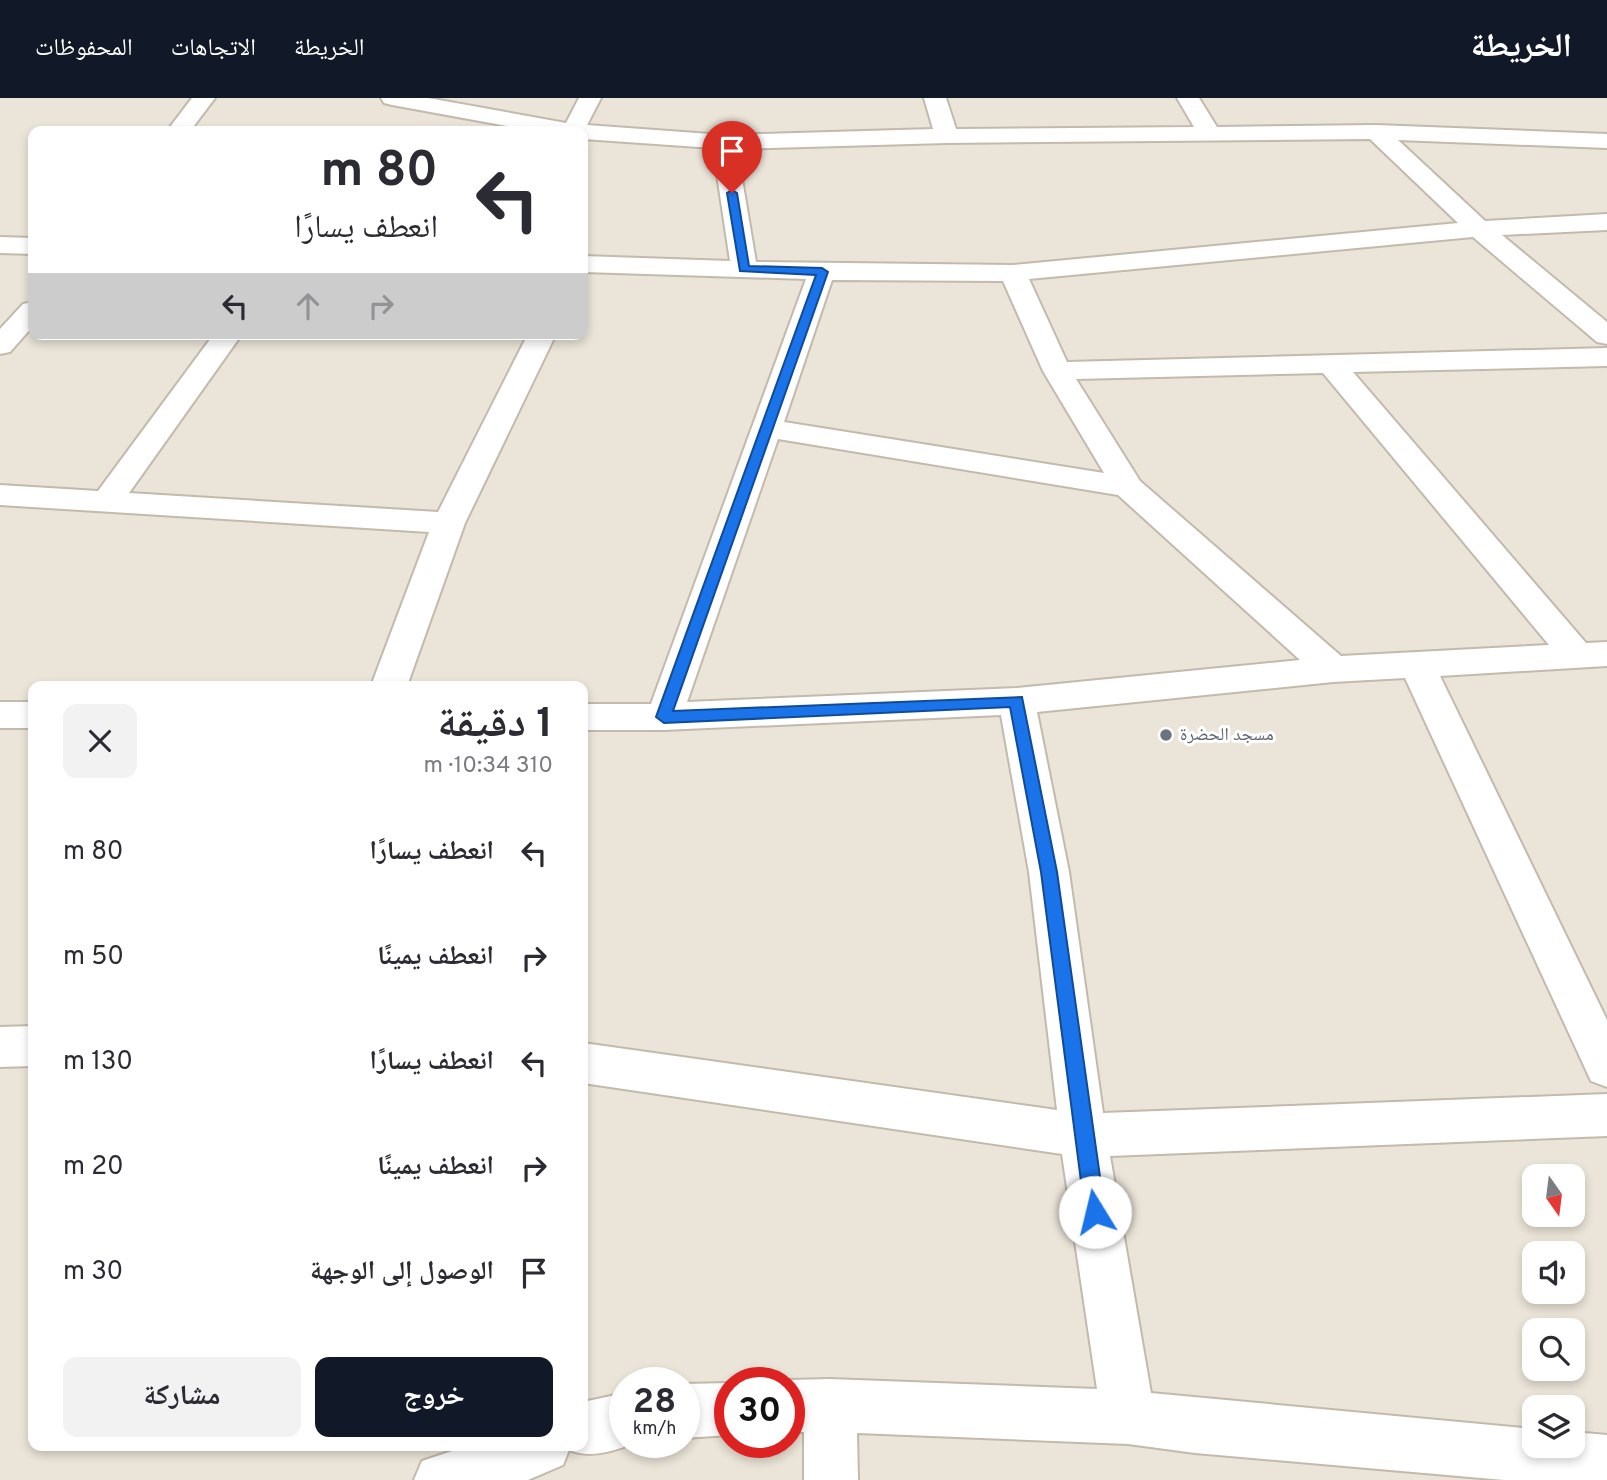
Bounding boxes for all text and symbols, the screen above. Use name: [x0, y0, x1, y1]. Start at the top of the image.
text: الخريطة: [1471, 27, 1572, 69]
text: المحفوظات: [35, 34, 133, 64]
text: الاتجاهات: [171, 34, 256, 64]
text: الخريطة: [294, 34, 365, 64]
pin: [702, 121, 762, 193]
icon: arrive: [713, 132, 751, 170]
text: 80 m: [321, 142, 438, 204]
icon: left: [462, 154, 553, 245]
text: انعطف يسارًا: [294, 209, 438, 249]
icon: left: [216, 287, 254, 325]
icon: ahead: [289, 287, 327, 325]
icon: right: [362, 287, 400, 325]
text: 1 دقيقة: [437, 699, 553, 752]
button: close: [63, 704, 137, 778]
place label: مسجد الحضرة: [1180, 724, 1274, 747]
marker: مسجد الحضرة: [1158, 727, 1174, 743]
text: 310 m · 10:34: [423, 752, 553, 781]
icon: left: [515, 834, 553, 872]
text: 80 m: [63, 836, 123, 869]
text: انعطف يسارًا: [370, 836, 494, 869]
icon: right: [515, 939, 553, 977]
text: 50 m: [63, 941, 124, 974]
text: انعطف يمينًا: [377, 941, 494, 974]
icon: left: [515, 1044, 553, 1082]
text: 130 m: [63, 1046, 133, 1079]
text: انعطف يسارًا: [370, 1046, 494, 1079]
icon: right: [515, 1149, 553, 1187]
text: 20 m: [63, 1151, 124, 1184]
text: انعطف يمينًا: [377, 1151, 494, 1184]
north arrow: [1522, 1164, 1586, 1227]
map controls: [1522, 1164, 1585, 1458]
position arrow: [1058, 1175, 1132, 1249]
button: sound: [1522, 1241, 1585, 1304]
icon: arrive: [515, 1254, 553, 1292]
text: 30 m: [63, 1256, 123, 1289]
text: الوصول إلى الوجهة: [310, 1256, 494, 1289]
button: search: [1522, 1318, 1585, 1381]
button: مشاركة: [63, 1357, 301, 1437]
button: خروج: [315, 1357, 553, 1437]
speed limit sign: 30: [714, 1367, 805, 1458]
text: 28: [633, 1381, 676, 1425]
button: layers: [1522, 1395, 1585, 1458]
text: km/h: [633, 1418, 676, 1441]

